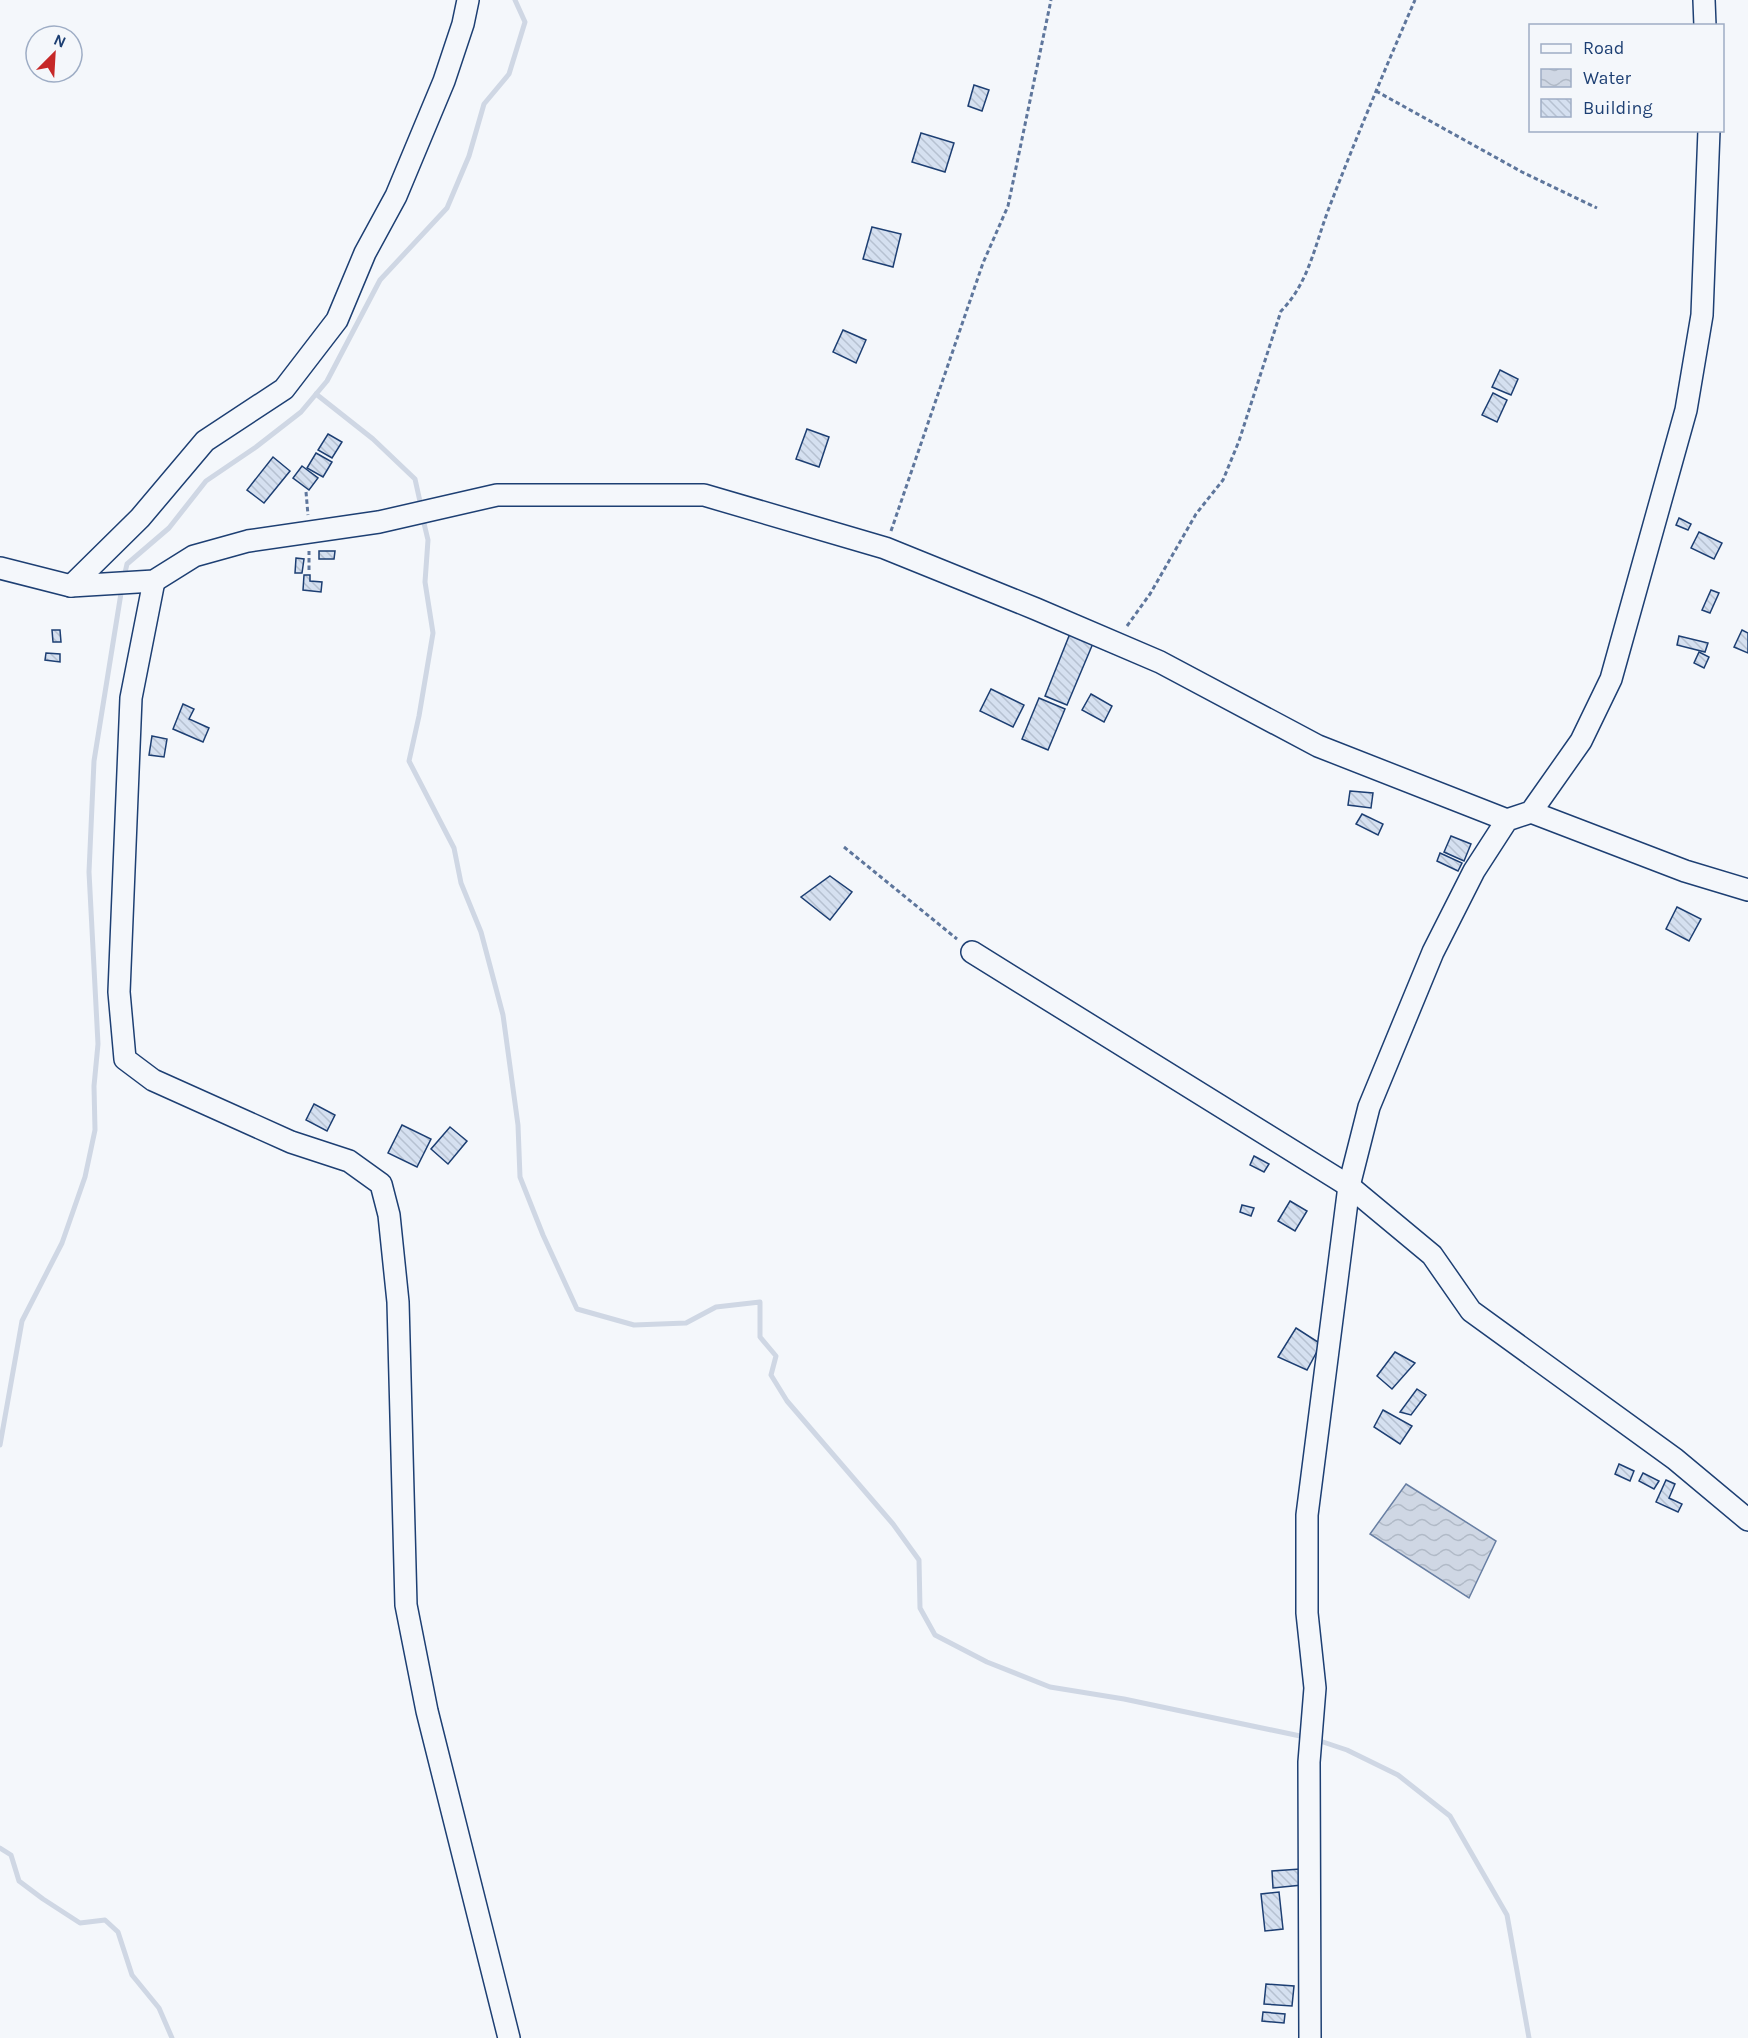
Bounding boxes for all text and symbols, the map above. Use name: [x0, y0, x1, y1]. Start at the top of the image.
north arrow: [24, 24, 84, 84]
legend: [1529, 24, 1724, 132]
text: N: [51, 30, 69, 52]
text: Road: [1583, 37, 1624, 59]
text: Water: [1583, 67, 1631, 89]
text: Building: [1583, 97, 1653, 119]

